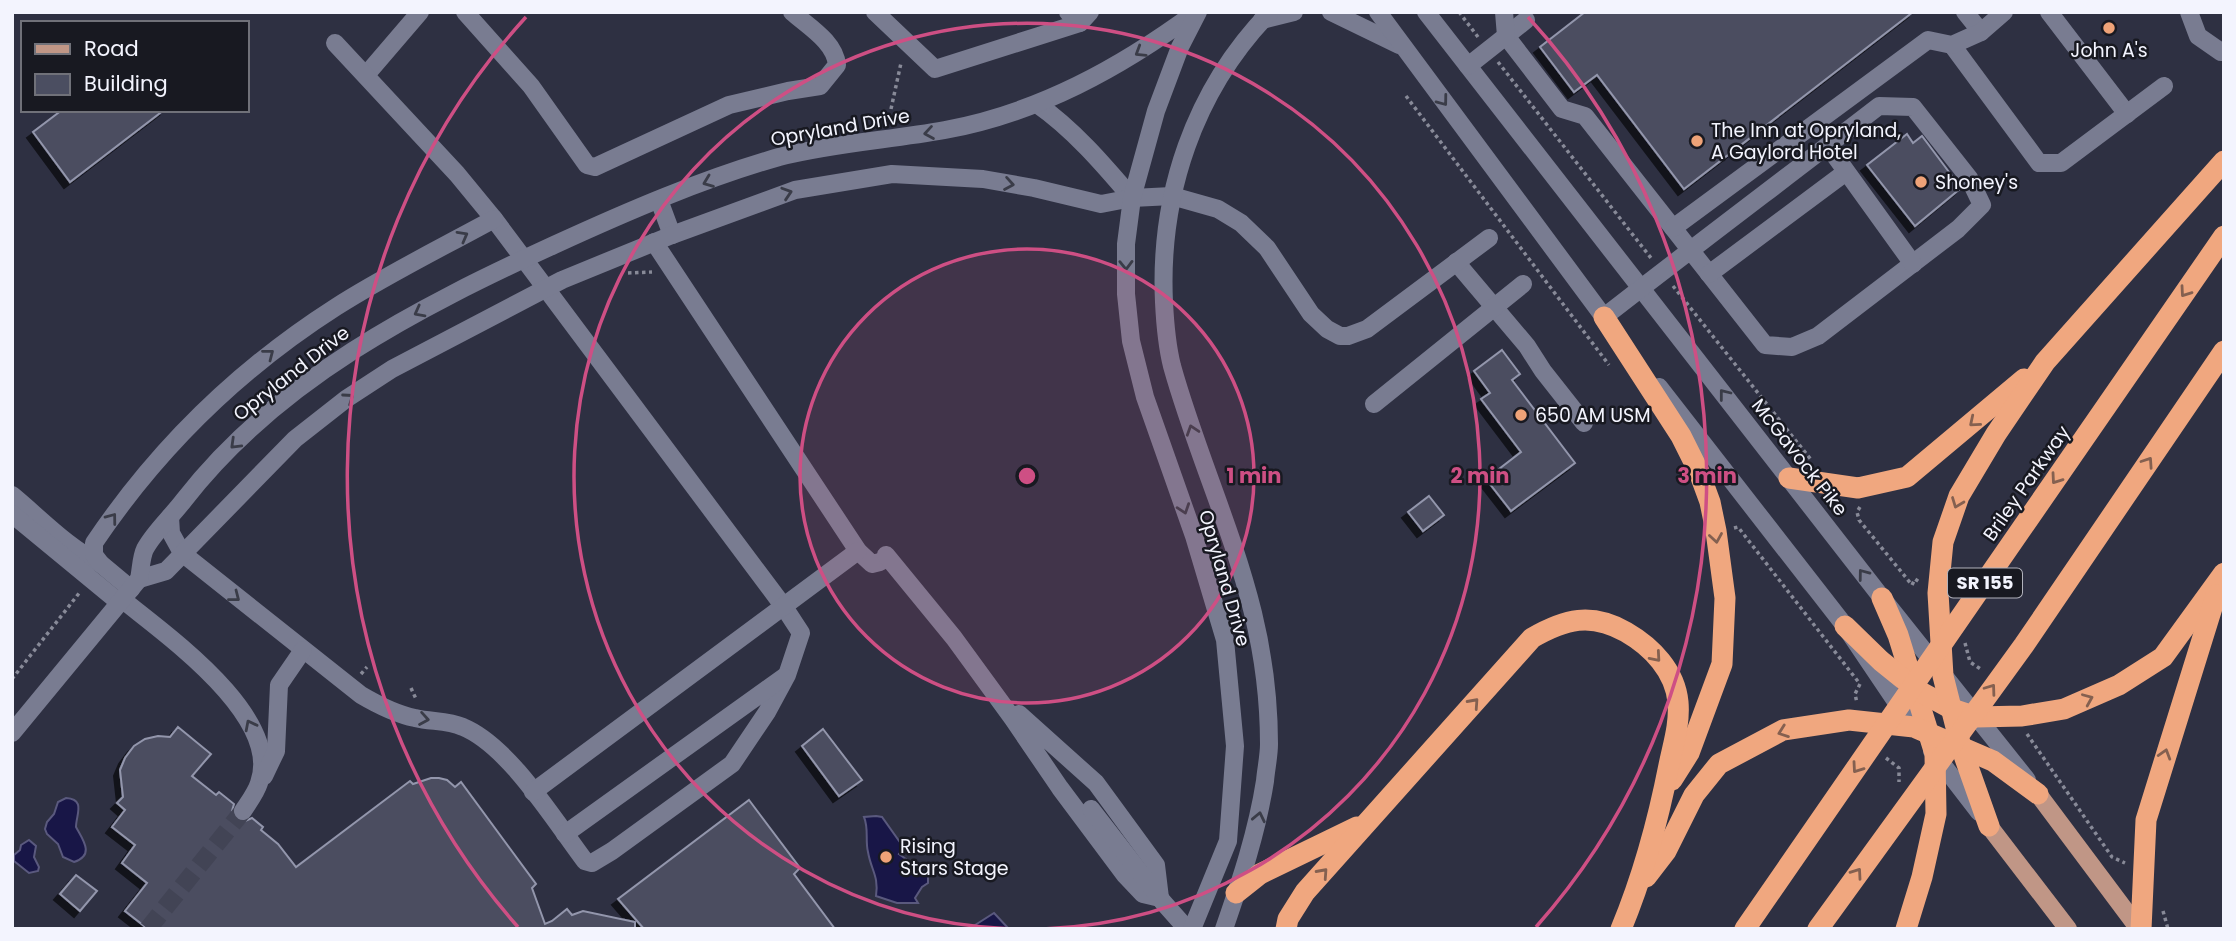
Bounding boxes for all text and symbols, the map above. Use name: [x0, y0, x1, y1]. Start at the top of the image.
marker: John A's: [2101, 20, 2117, 36]
legend: [21, 21, 248, 112]
text: Road: [84, 34, 139, 63]
place label: John A's: [2070, 37, 2148, 64]
one-way arrow: [1135, 43, 1148, 56]
text: Building: [84, 69, 168, 98]
one-way arrow: [1434, 94, 1447, 106]
street label: Opryland Drive: [768, 102, 912, 153]
place label: The Inn at Opryland, A Gaylord Hotel: [1711, 117, 1901, 166]
one-way arrow: [923, 125, 935, 140]
marker: The Inn at Opryland, A Gaylord Hotel: [1689, 133, 1705, 149]
place label: Shoney's: [1935, 169, 2018, 196]
one-way arrow: [702, 174, 714, 188]
marker: Shoney's: [1913, 174, 1929, 190]
one-way arrow: [1003, 175, 1015, 190]
one-way arrow: [781, 187, 793, 201]
one-way arrow: [455, 231, 468, 245]
one-way arrow: [1118, 261, 1134, 271]
one-way arrow: [2181, 284, 2193, 297]
one-way arrow: [414, 304, 426, 318]
street label: Opryland Drive: [228, 319, 355, 427]
one-way arrow: [261, 350, 273, 363]
one-way arrow: [1720, 389, 1733, 402]
one-way arrow: [341, 393, 354, 406]
street label: McGavock Pike: [1745, 393, 1854, 522]
place label: 650 AM USM: [1535, 402, 1651, 429]
marker: 650 AM USM: [1513, 407, 1529, 423]
one-way arrow: [1969, 414, 1982, 426]
street label: Briley Parkway: [1976, 420, 2076, 547]
one-way arrow: [1186, 424, 1201, 436]
one-way arrow: [230, 436, 243, 449]
one-way arrow: [2140, 457, 2152, 470]
text: 1 min: [1227, 461, 1281, 490]
text: 2 min: [1450, 461, 1510, 490]
text: 3 min: [1677, 461, 1737, 490]
centre of rings: [1015, 464, 1039, 488]
one-way arrow: [2051, 472, 2064, 485]
one-way arrow: [1952, 496, 1966, 508]
one-way arrow: [1176, 502, 1190, 514]
street label: Opryland Drive: [1192, 507, 1257, 650]
one-way arrow: [104, 513, 116, 526]
one-way arrow: [1709, 532, 1724, 543]
road number: SR 155: [1948, 568, 2022, 598]
one-way arrow: [1859, 569, 1872, 582]
one-way arrow: [228, 588, 240, 601]
one-way arrow: [1648, 649, 1660, 662]
one-way arrow: [1983, 684, 1995, 697]
one-way arrow: [2081, 693, 2093, 707]
one-way arrow: [1466, 698, 1479, 711]
one-way arrow: [418, 711, 430, 726]
one-way arrow: [245, 720, 259, 732]
one-way arrow: [1777, 724, 1789, 738]
one-way arrow: [2157, 748, 2172, 760]
one-way arrow: [1853, 760, 1865, 773]
one-way arrow: [1250, 811, 1265, 823]
place label: Rising Stars Stage: [900, 833, 1009, 882]
marker: Rising Stars Stage: [878, 849, 894, 865]
one-way arrow: [1315, 868, 1327, 881]
one-way arrow: [1849, 868, 1861, 881]

